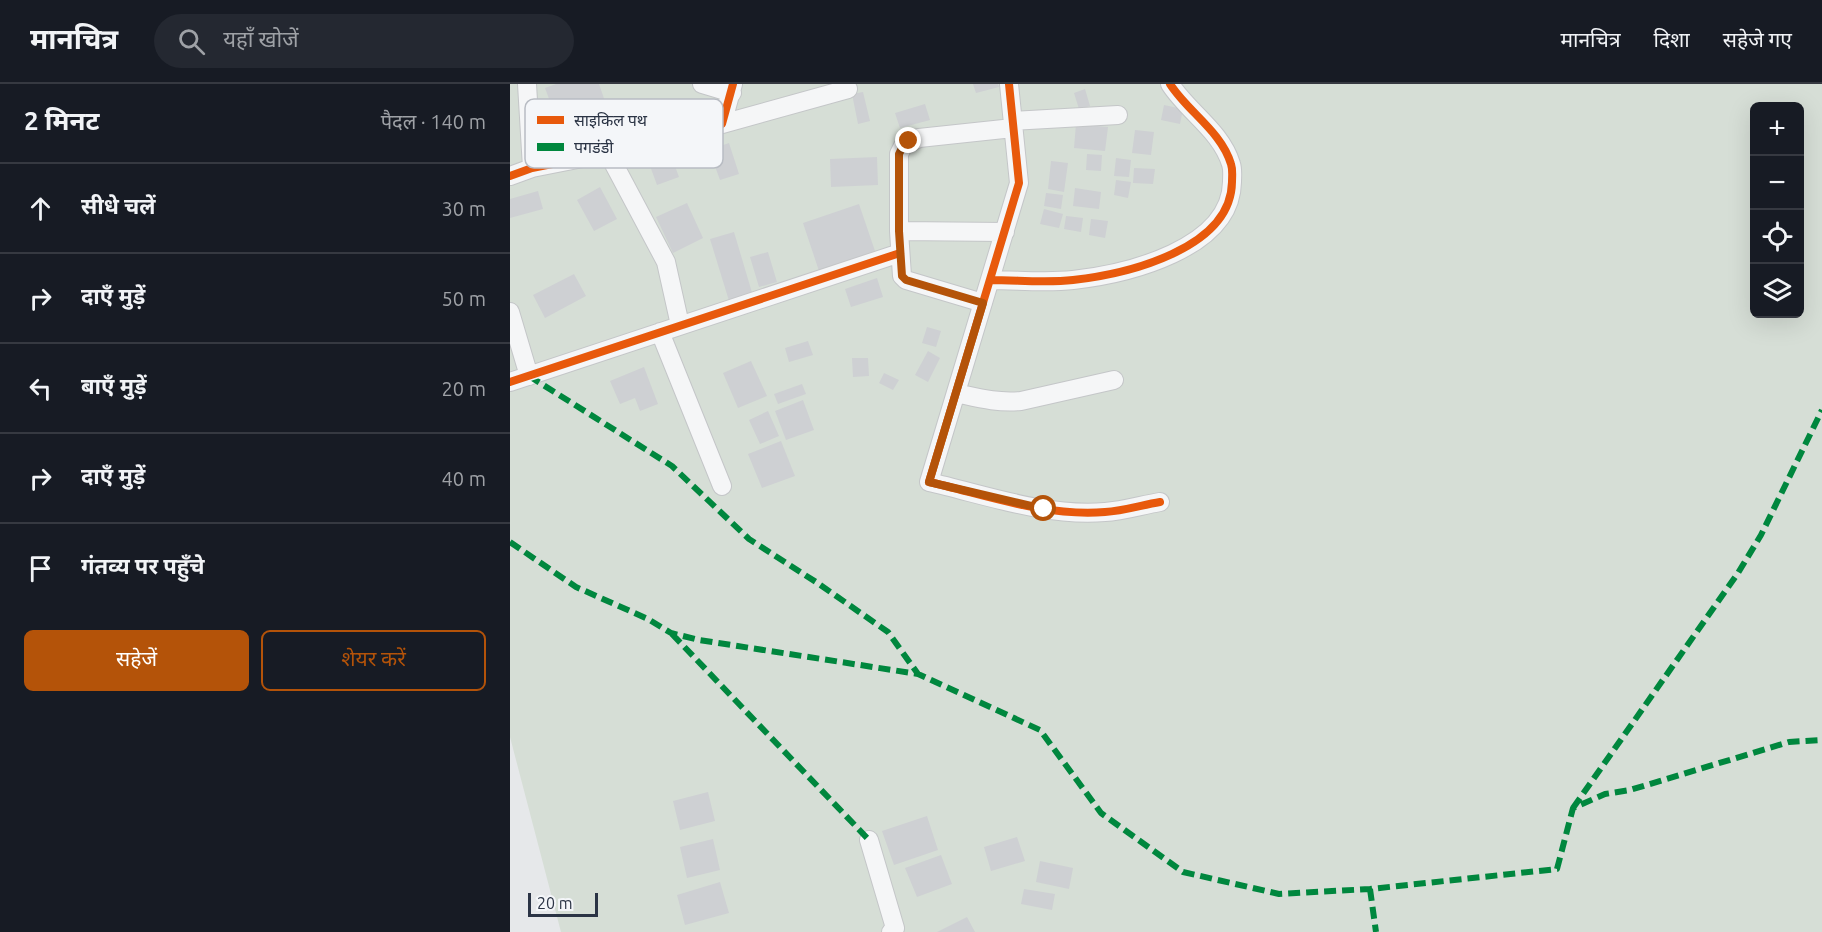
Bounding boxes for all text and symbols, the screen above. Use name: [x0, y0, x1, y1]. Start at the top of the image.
search box: [154, 14, 574, 68]
text: मानचित्र: [30, 23, 118, 54]
icon: search: [175, 25, 208, 58]
text: यहाँ खोजें: [223, 26, 298, 51]
text: मानचित्र: [1560, 27, 1621, 51]
text: दिशा: [1654, 27, 1690, 51]
text: सहेजे गए: [1723, 27, 1792, 51]
legend: [525, 99, 723, 168]
map controls: [1750, 102, 1804, 318]
button: +: [1750, 102, 1804, 156]
text: 2 मिनट: [24, 106, 99, 135]
text: पैदल · 140 m: [381, 110, 486, 133]
text: साइकिल पथ: [574, 111, 648, 129]
route end: [895, 127, 921, 153]
text: पगडंडी: [574, 138, 614, 156]
button: −: [1750, 156, 1804, 210]
icon: ahead: [24, 192, 57, 225]
text: सीधे चलें: [81, 193, 156, 218]
text: 30 m: [442, 197, 486, 220]
button: locate: [1750, 210, 1804, 264]
button: layers: [1750, 264, 1804, 318]
icon: right: [24, 282, 57, 315]
text: दाएँ मुड़ें: [81, 283, 145, 308]
text: 50 m: [442, 287, 486, 310]
icon: left: [24, 372, 57, 405]
text: बाएँ मुड़ें: [81, 373, 147, 398]
text: 20 m: [442, 377, 486, 400]
icon: right: [24, 462, 57, 495]
text: दाएँ मुड़ें: [81, 463, 145, 488]
text: 40 m: [442, 467, 486, 490]
route start: [1030, 495, 1056, 521]
icon: arrive: [24, 552, 57, 585]
text: गंतव्य पर पहुँचे: [81, 553, 205, 578]
button: सहेजें: [24, 630, 249, 691]
button: शेयर करें: [261, 630, 486, 691]
scale bar: [528, 890, 598, 918]
text: 20 m: [537, 894, 573, 912]

